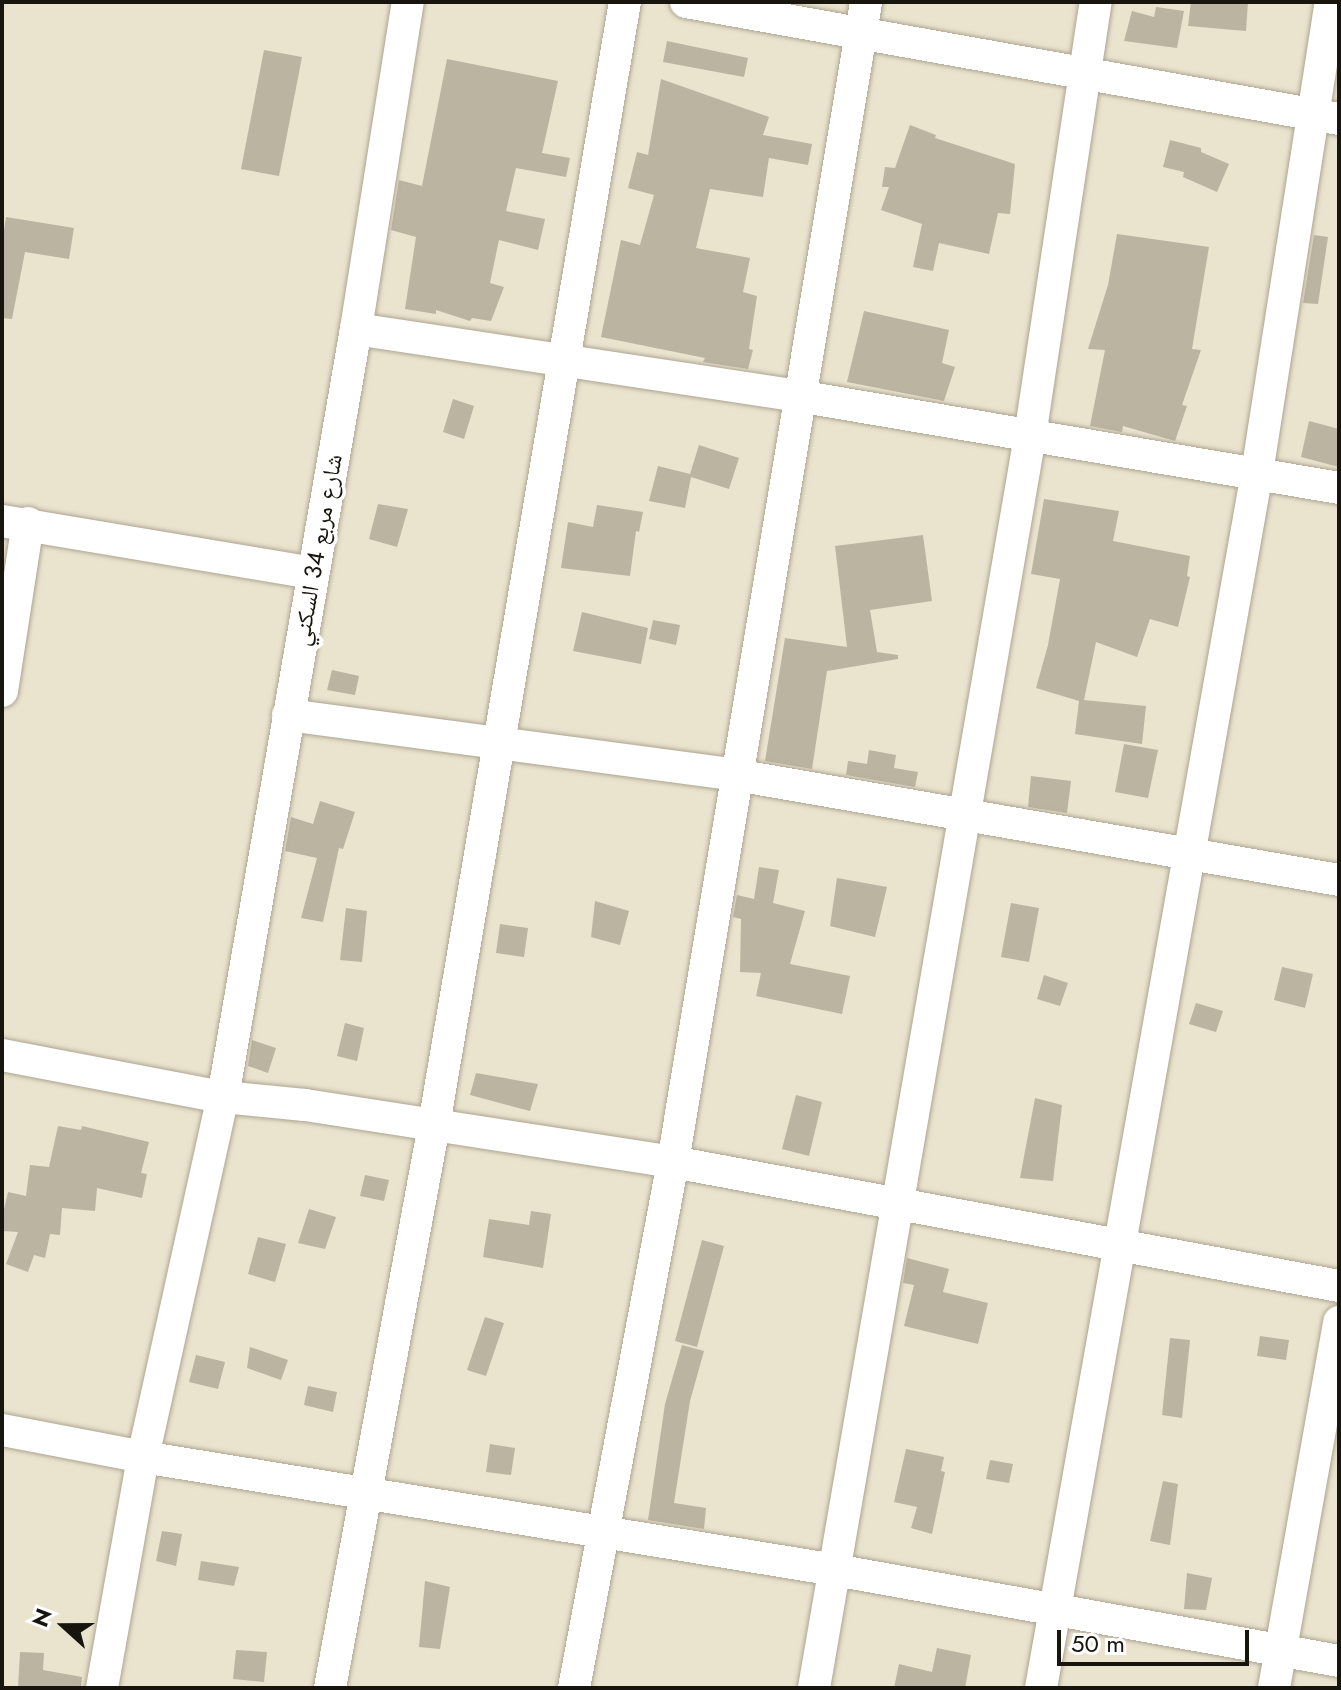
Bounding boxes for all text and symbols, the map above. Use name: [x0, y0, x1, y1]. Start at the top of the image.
street label: شارع مربع 34 السكني: [286, 452, 348, 648]
north arrow: [24, 1586, 104, 1666]
text: N: [24, 1604, 60, 1631]
scale bar: [1061, 1614, 1253, 1664]
text: 50 m: [1071, 1626, 1125, 1661]

